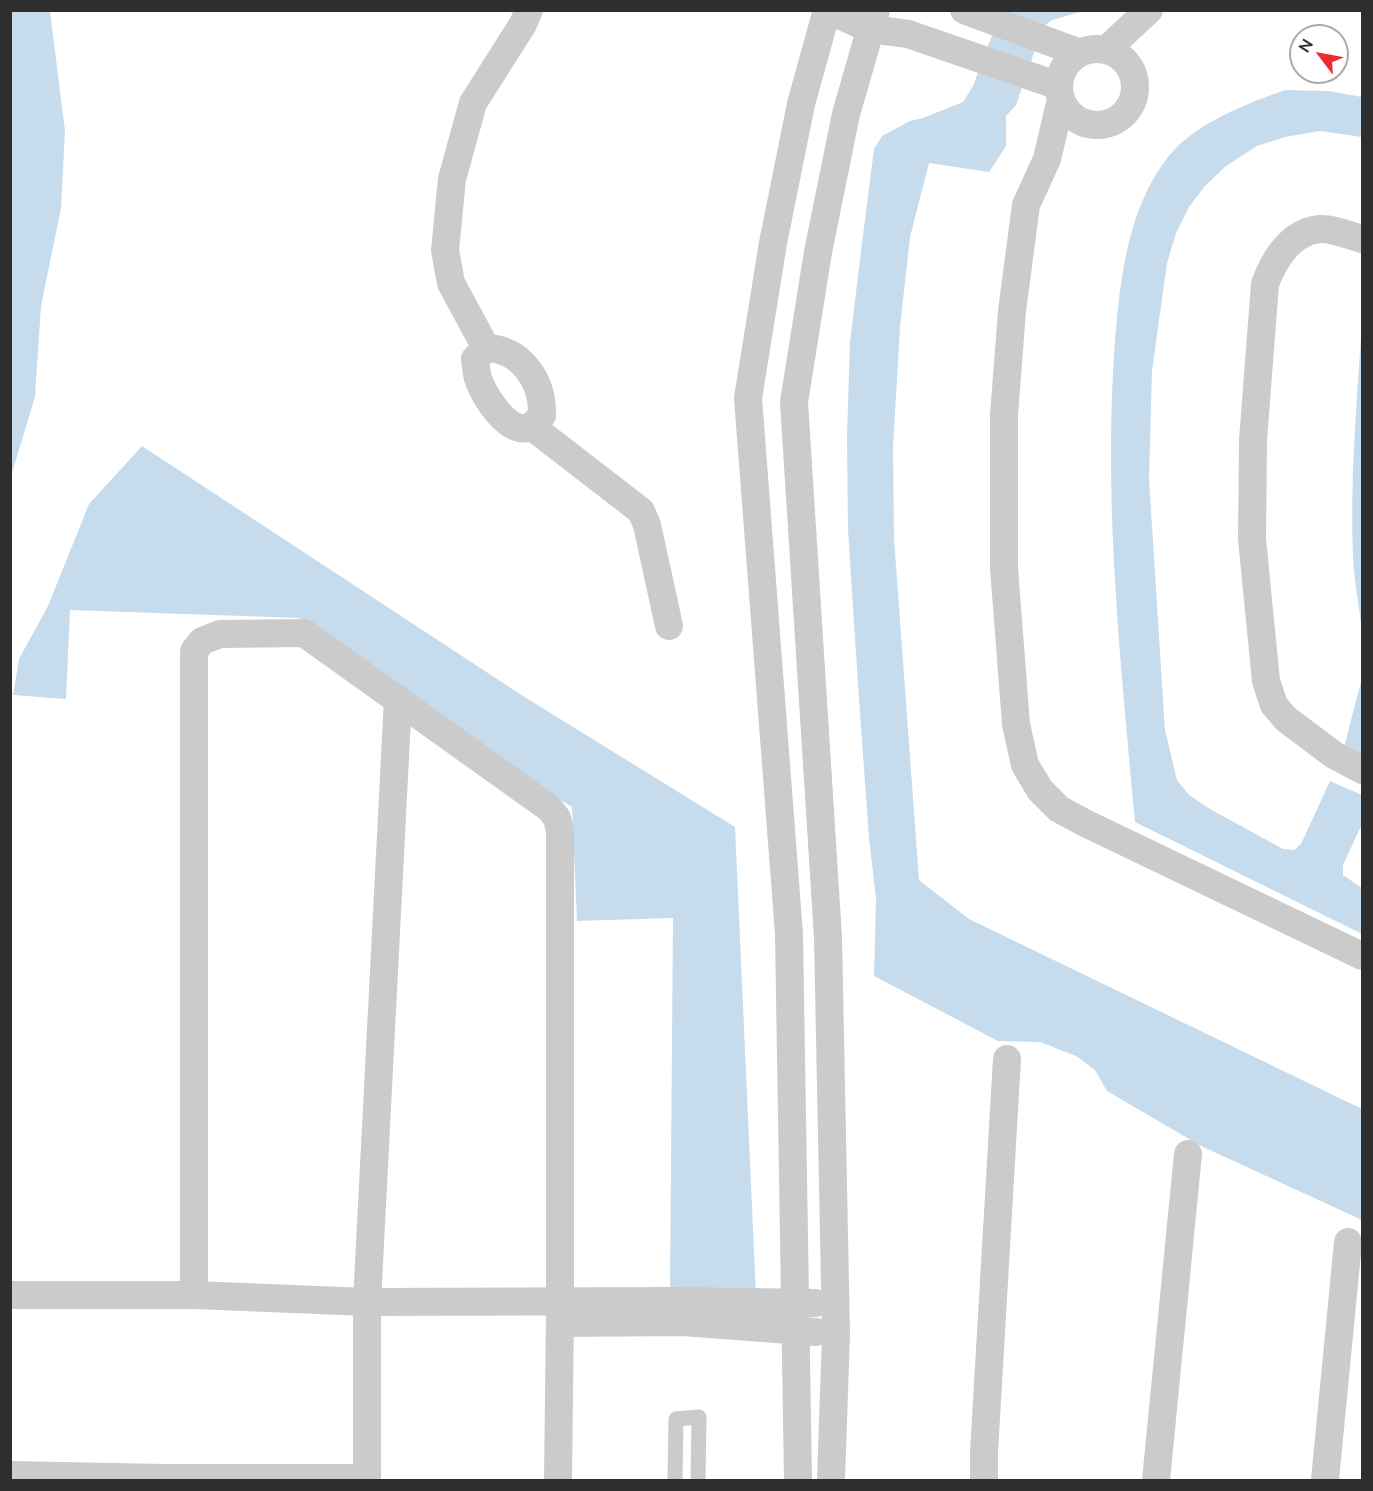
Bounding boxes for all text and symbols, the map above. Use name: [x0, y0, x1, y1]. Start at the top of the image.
north arrow: [1289, 24, 1349, 84]
text: N: [1294, 35, 1317, 56]

